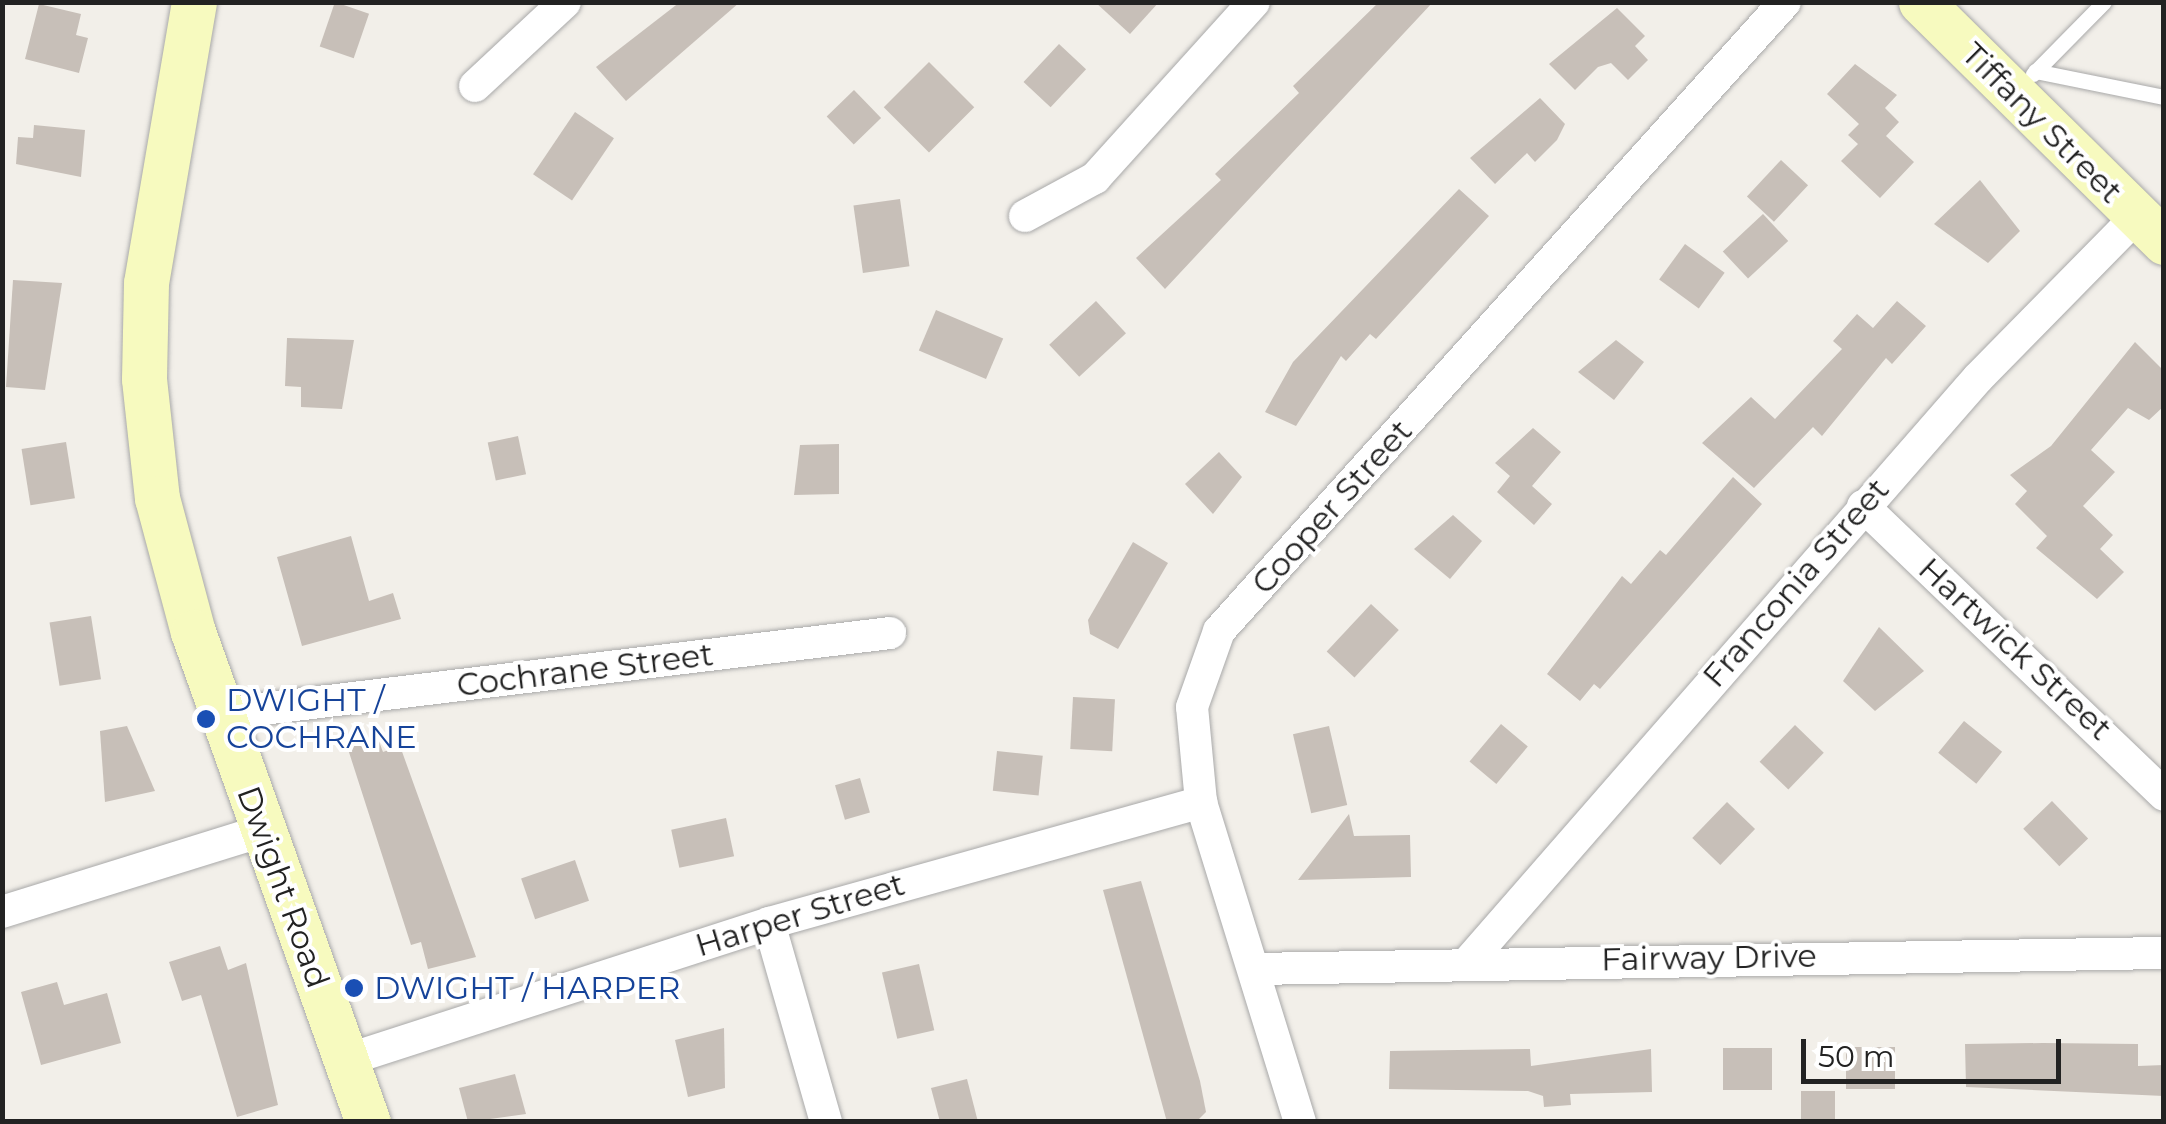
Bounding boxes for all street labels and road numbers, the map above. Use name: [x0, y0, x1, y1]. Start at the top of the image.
street label: Tiffany Street: [1954, 35, 2130, 211]
street label: Cooper Street: [1244, 412, 1420, 602]
street label: Franconia Street: [1695, 471, 1897, 695]
street label: Hartwick Street: [1911, 550, 2119, 748]
street label: Cochrane Street: [455, 635, 715, 705]
street label: Dwight Road: [229, 781, 337, 993]
street label: Harper Street: [691, 865, 909, 965]
street label: Fairway Drive: [1601, 937, 1817, 979]

